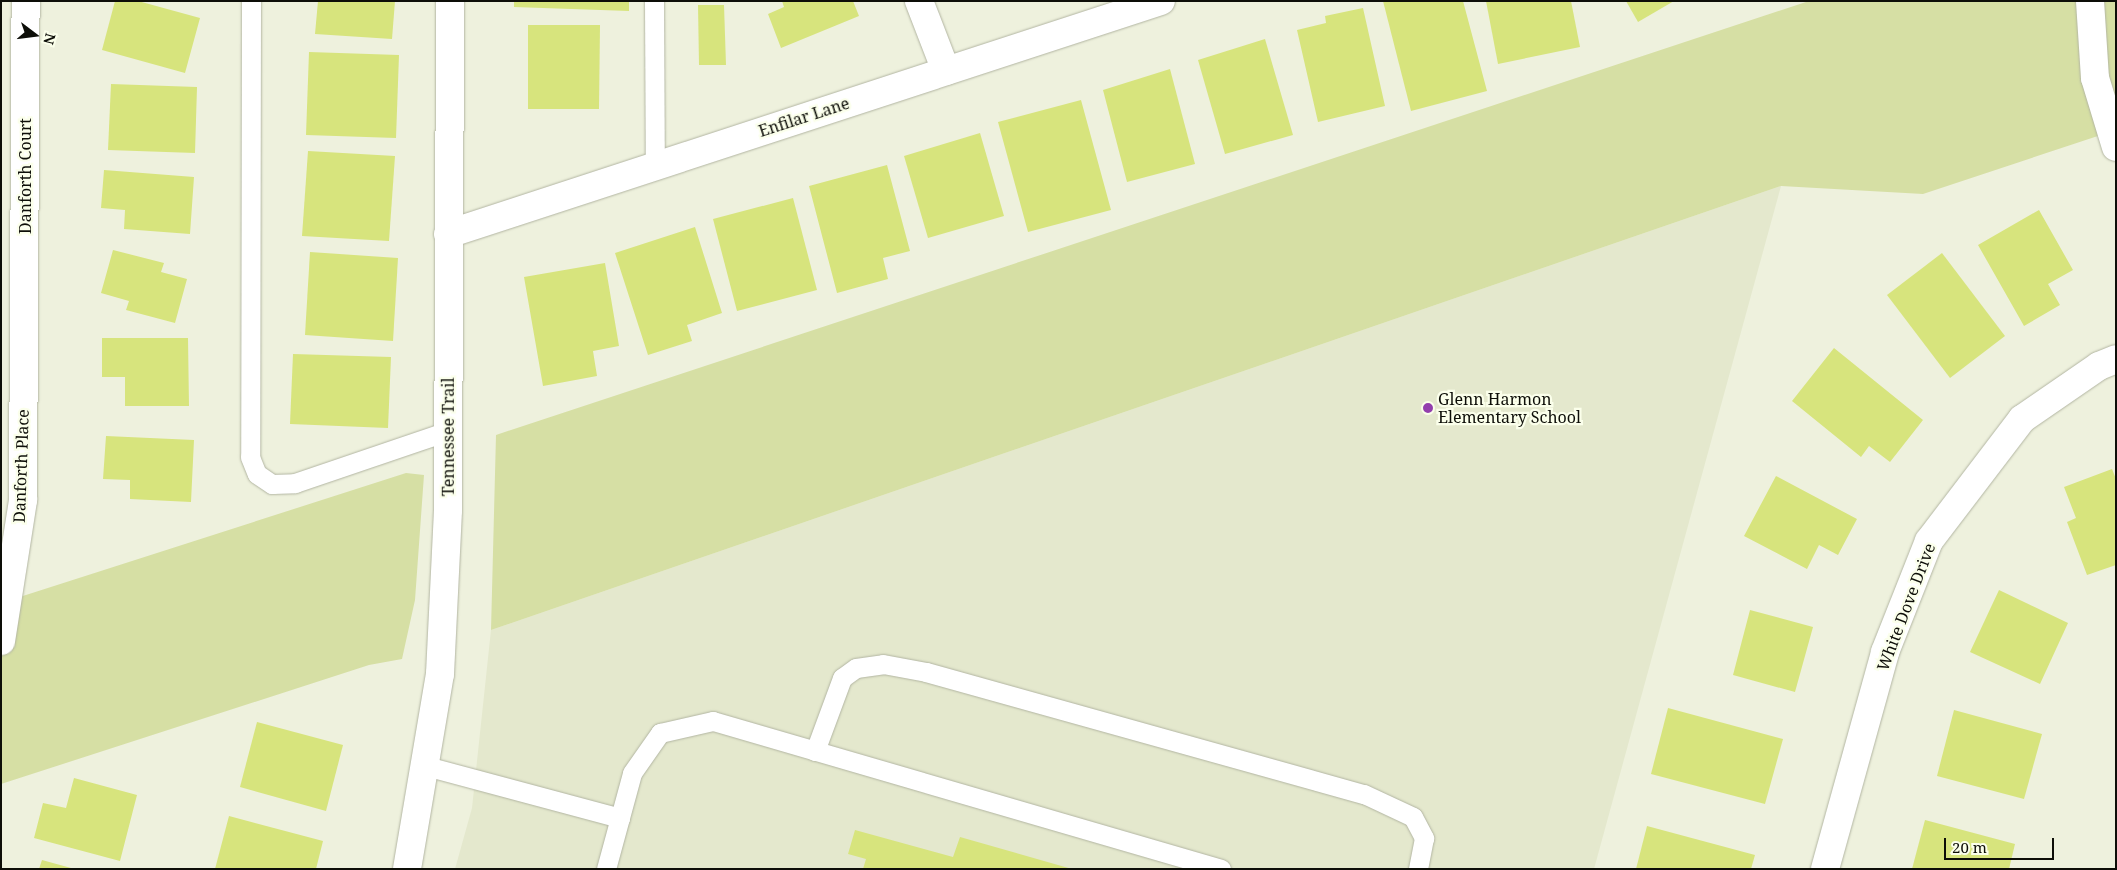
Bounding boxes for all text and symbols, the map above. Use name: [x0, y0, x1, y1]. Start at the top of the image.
north arrow: [10, 10, 60, 60]
text: N: [39, 31, 61, 47]
street label: Enfilar Lane: [756, 93, 852, 141]
street label: Danforth Court: [15, 118, 35, 234]
street label: Tennessee Trail: [438, 378, 458, 496]
place label: Glenn Harmon Elementary School: [1438, 389, 1581, 427]
marker: Glenn Harmon Elementary School: [1422, 402, 1434, 414]
street label: Danforth Place: [9, 409, 33, 523]
street label: White Dove Drive: [1873, 540, 1939, 674]
scale bar: [1947, 828, 2057, 860]
text: 20 m: [1952, 837, 1987, 857]

